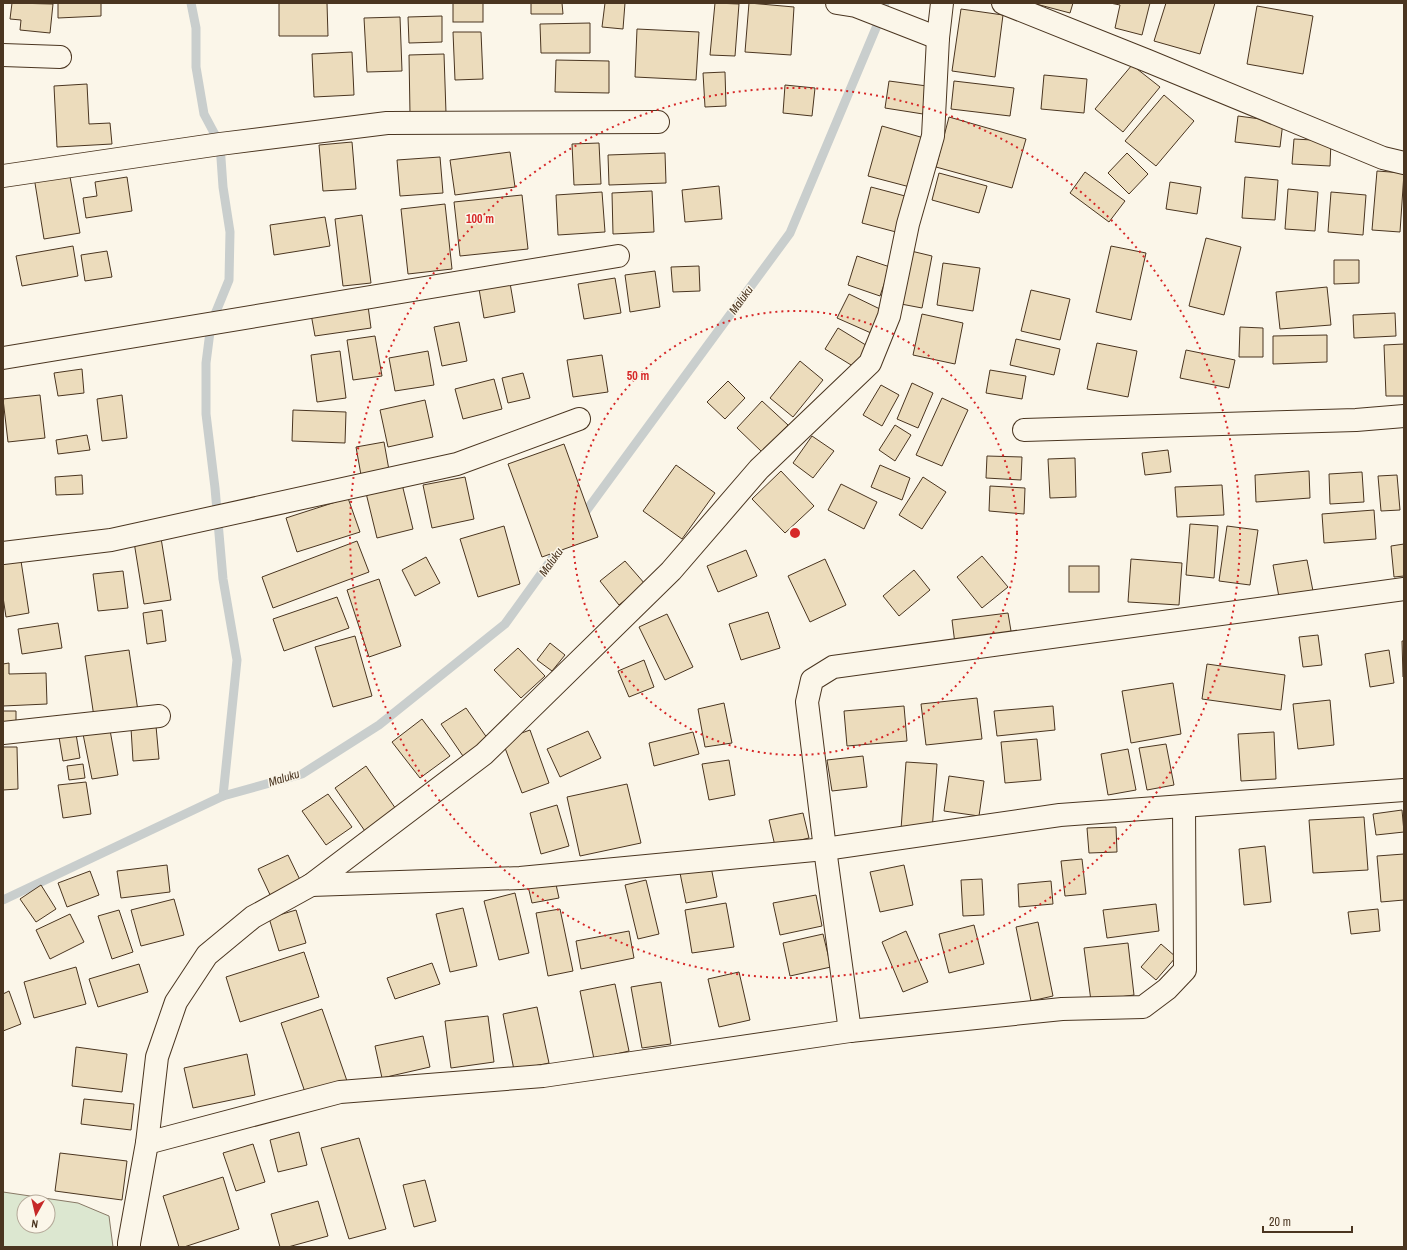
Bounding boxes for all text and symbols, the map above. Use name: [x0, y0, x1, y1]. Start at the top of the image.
text: 100 m: [466, 211, 494, 227]
water label: Maluku: [725, 282, 757, 318]
text: 50 m: [627, 368, 649, 384]
centre of rings: [788, 526, 802, 540]
water label: Maluku: [535, 544, 567, 580]
water label: Maluku: [266, 766, 302, 790]
north arrow: [16, 1194, 56, 1234]
scale bar: [1263, 1208, 1352, 1234]
text: 20 m: [1269, 1214, 1291, 1230]
text: N: [30, 1217, 39, 1231]

